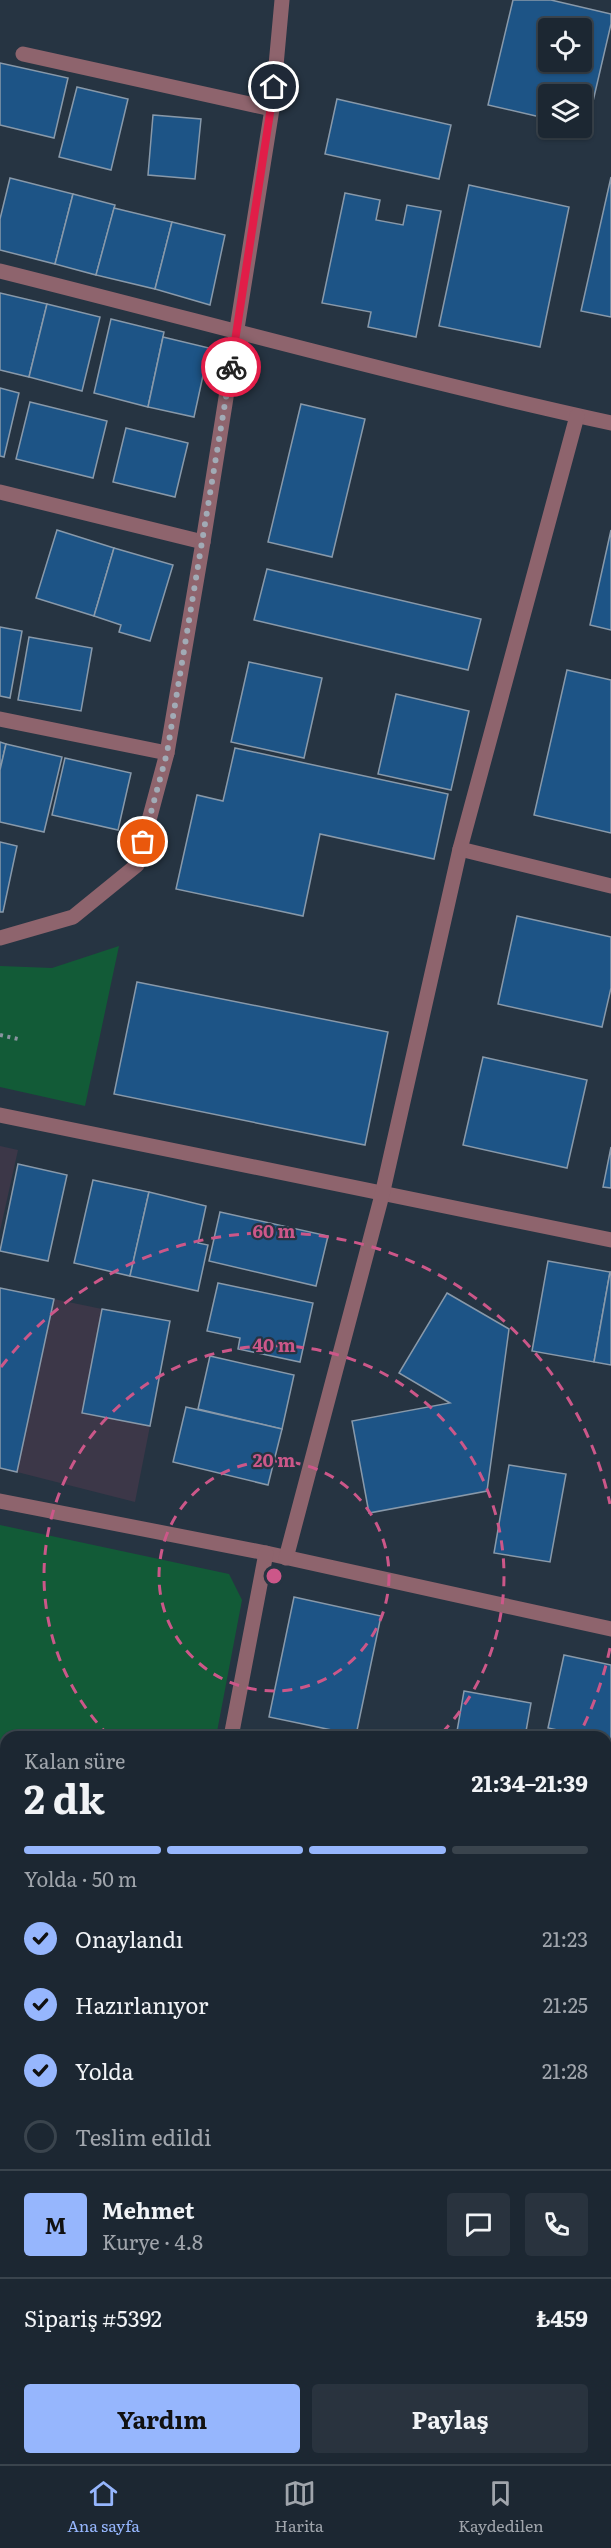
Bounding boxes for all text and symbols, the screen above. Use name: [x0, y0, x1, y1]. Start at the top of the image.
map controls: [538, 18, 592, 138]
button: locate: [538, 18, 592, 72]
pin: [248, 61, 299, 112]
icon: home: [257, 70, 290, 103]
button: layers: [538, 84, 592, 138]
courier: [201, 337, 261, 397]
icon: bike: [215, 351, 248, 384]
pin: [117, 816, 168, 867]
icon: bag: [126, 825, 159, 858]
text: 60 m: [252, 1217, 296, 1244]
text: 40 m: [252, 1331, 296, 1358]
text: 20 m: [253, 1446, 295, 1473]
centre of rings: [264, 1566, 284, 1586]
text: Kalan süre: [24, 1745, 125, 1775]
text: 21:34–21:39: [472, 1766, 588, 1799]
text: 2 dk: [24, 1768, 105, 1826]
text: Yolda · 50 m: [24, 1863, 137, 1893]
icon: check: [24, 1922, 57, 1955]
text: Onaylandı: [75, 1922, 183, 1955]
text: 21:23: [542, 1923, 588, 1953]
icon: check: [24, 1988, 57, 2021]
text: Hazırlanıyor: [75, 1988, 209, 2021]
text: 21:25: [543, 1989, 588, 2019]
icon: check: [24, 2054, 57, 2087]
text: Yolda: [75, 2054, 134, 2087]
text: 21:28: [542, 2055, 588, 2085]
text: Teslim edildi: [75, 2120, 211, 2153]
text: Mehmet: [102, 2193, 194, 2226]
button: chat: [447, 2193, 510, 2256]
button: phone: [525, 2193, 588, 2256]
text: M: [45, 2208, 66, 2241]
text: Kurye · 4.8: [102, 2226, 203, 2256]
text: Sipariş #5392: [24, 2301, 162, 2334]
text: ₺459: [536, 2301, 588, 2334]
button: Yardım: [24, 2384, 300, 2453]
button: Paylaş: [312, 2384, 588, 2453]
tab: Ana sayfa: [67, 2477, 140, 2537]
tab: Harita: [274, 2477, 324, 2537]
tab: Kaydedilen: [458, 2477, 544, 2537]

